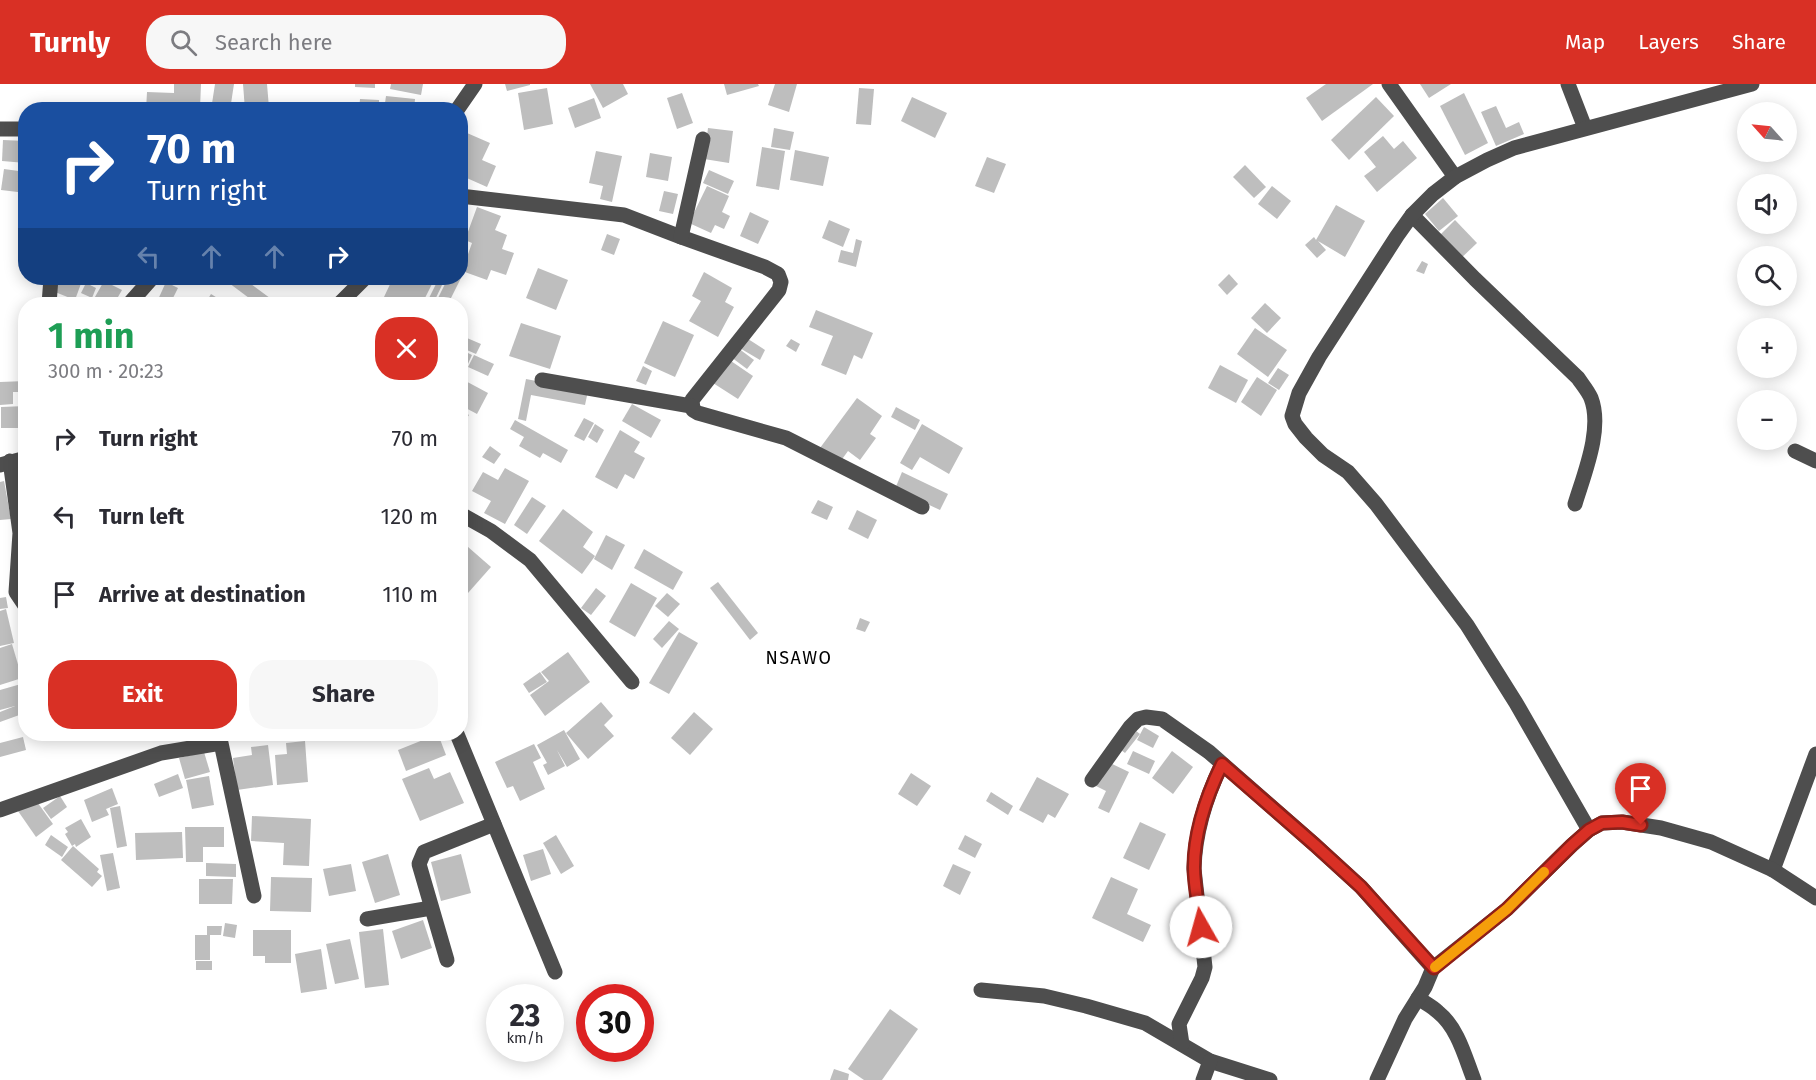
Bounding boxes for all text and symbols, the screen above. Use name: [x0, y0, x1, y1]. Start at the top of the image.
search box: [146, 15, 566, 69]
text: Turnly: [30, 26, 110, 59]
icon: search: [167, 26, 200, 59]
text: Search here: [215, 29, 332, 56]
text: Map: [1565, 29, 1605, 55]
text: Layers: [1638, 29, 1699, 55]
text: Share: [1732, 29, 1786, 55]
north arrow: [1737, 102, 1797, 162]
map controls: [1737, 102, 1797, 450]
text: 70 m: [147, 124, 236, 174]
icon: right: [48, 126, 126, 204]
button: sound: [1737, 174, 1797, 234]
text: Turn right: [147, 175, 267, 207]
icon: left: [132, 240, 165, 273]
icon: ahead: [195, 240, 228, 273]
icon: ahead: [258, 240, 291, 273]
icon: right: [321, 240, 354, 273]
button: search: [1737, 246, 1797, 306]
text: 1 min: [48, 314, 135, 358]
button: close: [375, 317, 438, 380]
button: +: [1737, 318, 1797, 378]
text: 300 m · 20:23: [48, 359, 164, 383]
button: −: [1737, 390, 1797, 450]
icon: right: [48, 422, 81, 455]
text: Turn right: [99, 425, 198, 452]
text: 70 m: [392, 425, 438, 452]
icon: left: [48, 500, 81, 533]
text: Turn left: [99, 503, 184, 530]
text: 120 m: [381, 503, 438, 530]
icon: arrive: [48, 578, 81, 611]
text: Arrive at destination: [99, 581, 306, 608]
text: 110 m: [382, 581, 438, 608]
district label: NSAWO: [765, 647, 833, 669]
button: Exit: [48, 660, 237, 729]
button: Share: [249, 660, 438, 729]
pin: [1615, 763, 1666, 825]
icon: arrive: [1624, 772, 1657, 805]
position arrow: [1169, 895, 1233, 959]
speed limit sign: 30: [576, 984, 654, 1062]
text: 23: [510, 998, 540, 1034]
text: km/h: [506, 1029, 544, 1047]

